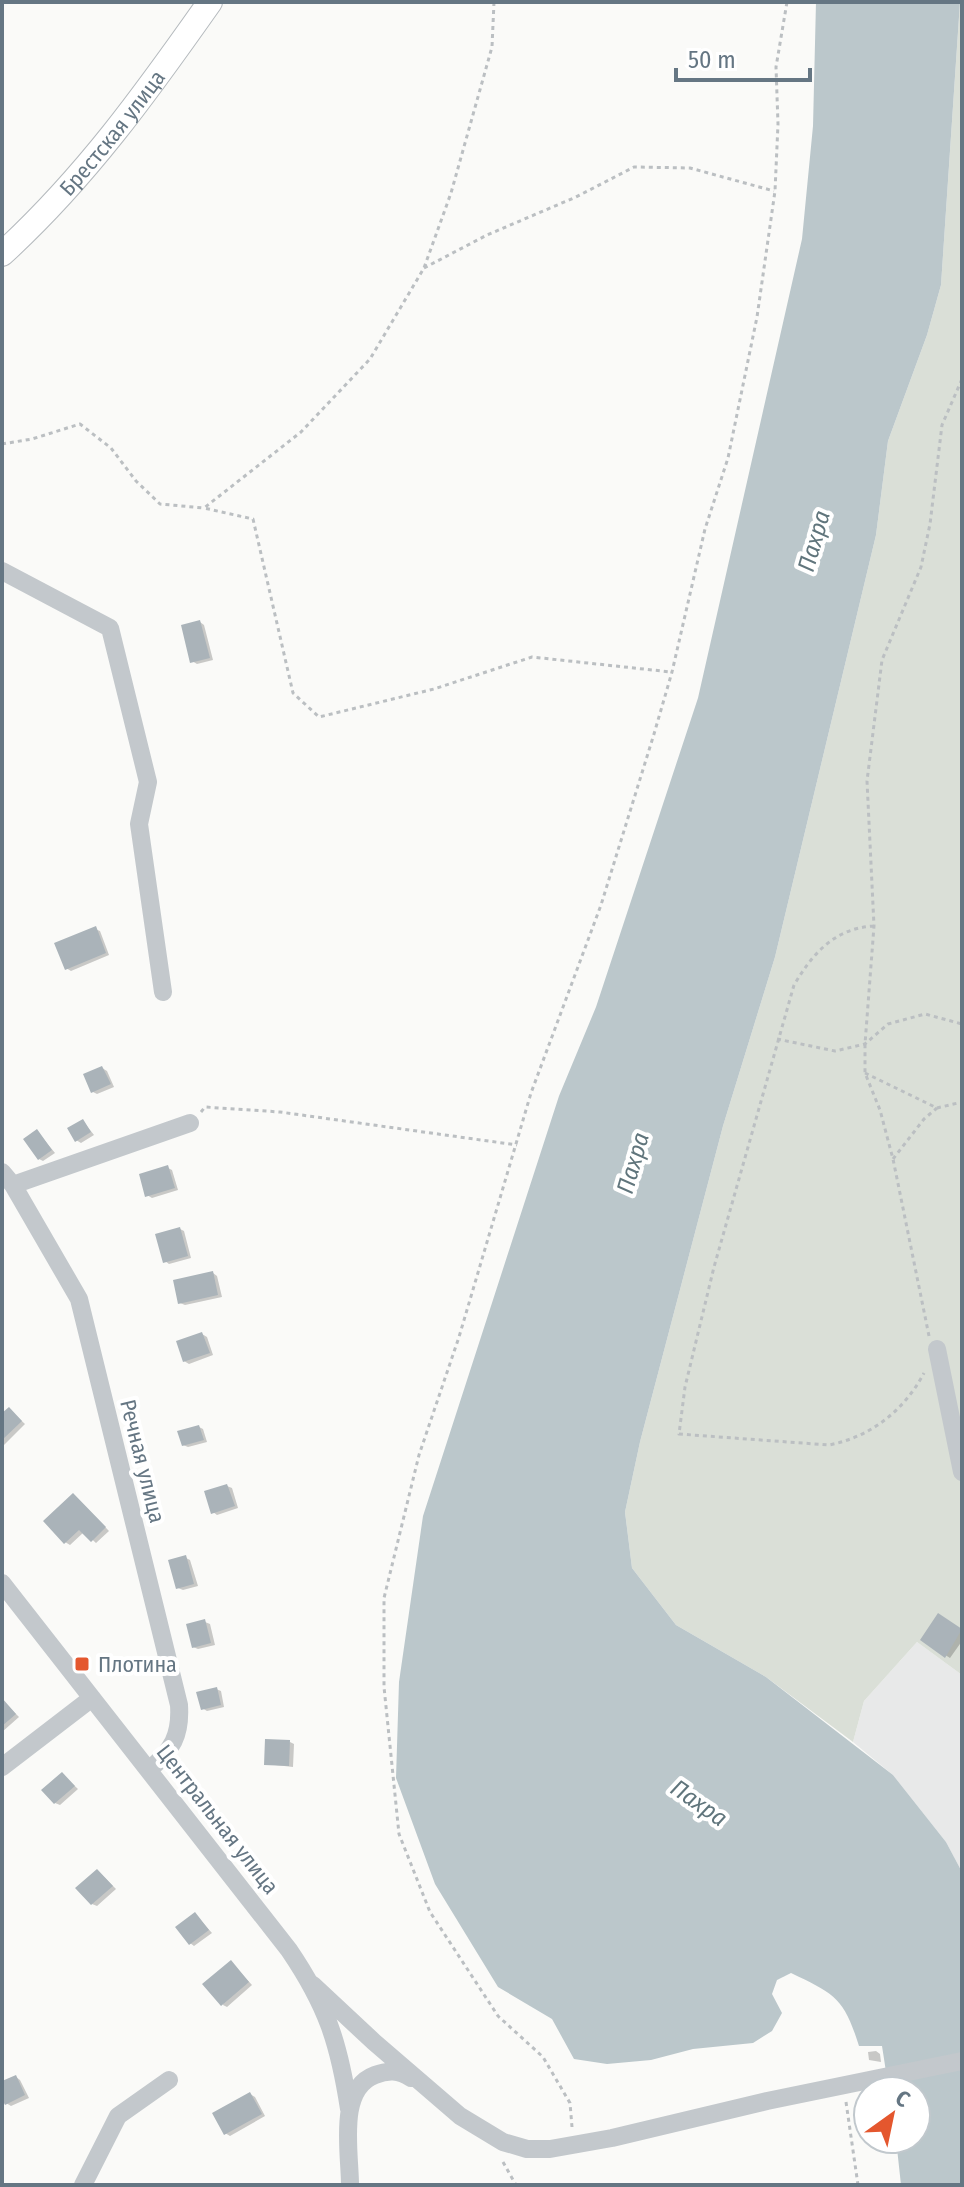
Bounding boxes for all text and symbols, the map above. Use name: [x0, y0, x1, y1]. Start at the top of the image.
scale bar: [676, 32, 810, 82]
text: 50 m: [688, 46, 736, 74]
street label: Брестская улица: [54, 65, 171, 201]
water label: Пахра: [792, 507, 836, 575]
water label: Пахра: [611, 1129, 655, 1197]
street label: Речная улица: [114, 1397, 171, 1526]
place label: Плотина: [98, 1651, 177, 1678]
marker: Плотина: [73, 1655, 91, 1673]
street label: Центральная улица: [151, 1739, 284, 1899]
water label: Пахра: [665, 1774, 733, 1832]
north arrow: [852, 2075, 932, 2155]
text: С: [890, 2084, 915, 2113]

